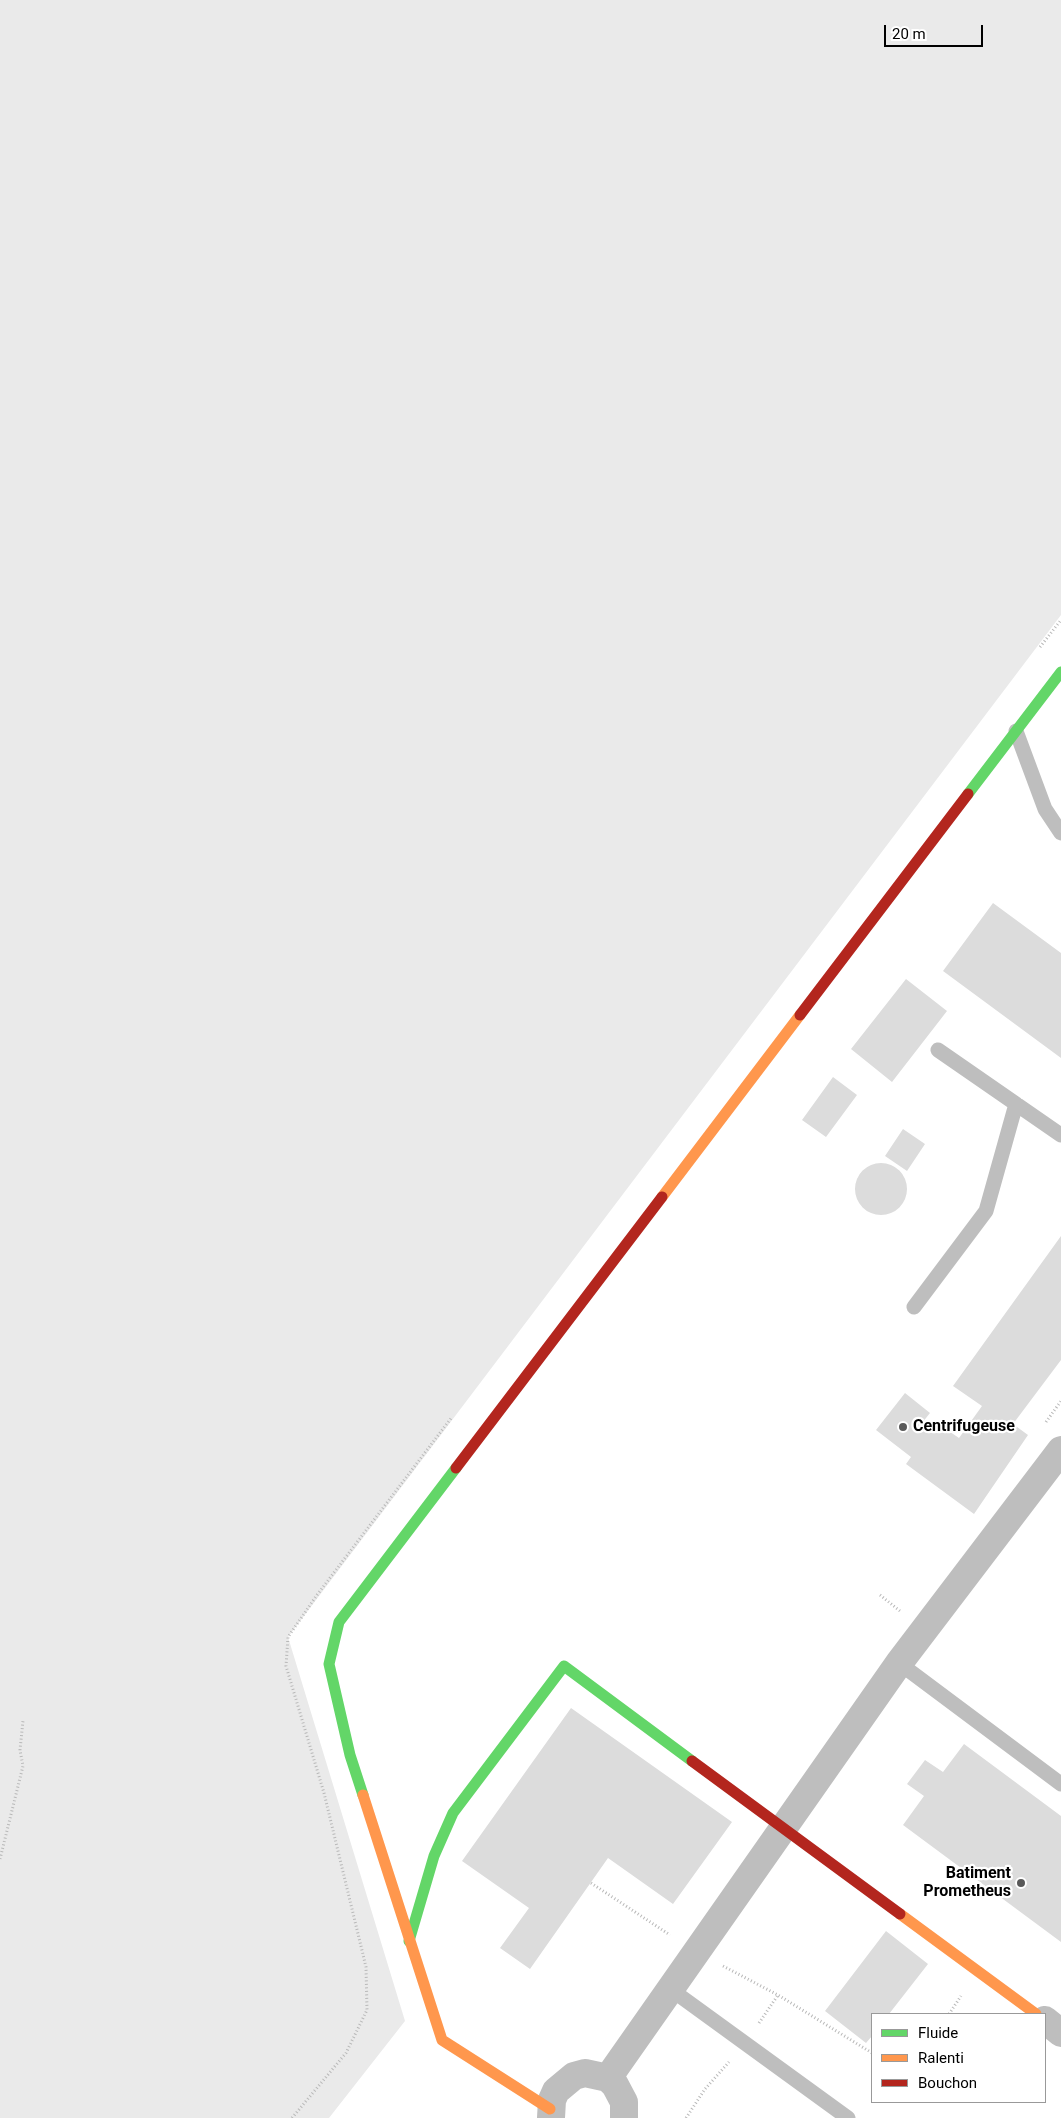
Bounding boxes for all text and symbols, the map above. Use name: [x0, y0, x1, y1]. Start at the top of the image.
scale bar: [886, 15, 985, 47]
text: 20 m: [892, 25, 926, 43]
place label: Centrifugeuse: [913, 1417, 1015, 1437]
marker: Centrifugeuse: [897, 1421, 909, 1433]
place label: Batiment Prometheus: [923, 1864, 1011, 1902]
marker: Batiment Prometheus: [1015, 1877, 1027, 1889]
legend: [871, 2013, 1046, 2103]
text: Fluide: [918, 2024, 958, 2042]
text: Ralenti: [918, 2049, 964, 2067]
text: Bouchon: [918, 2074, 977, 2092]

